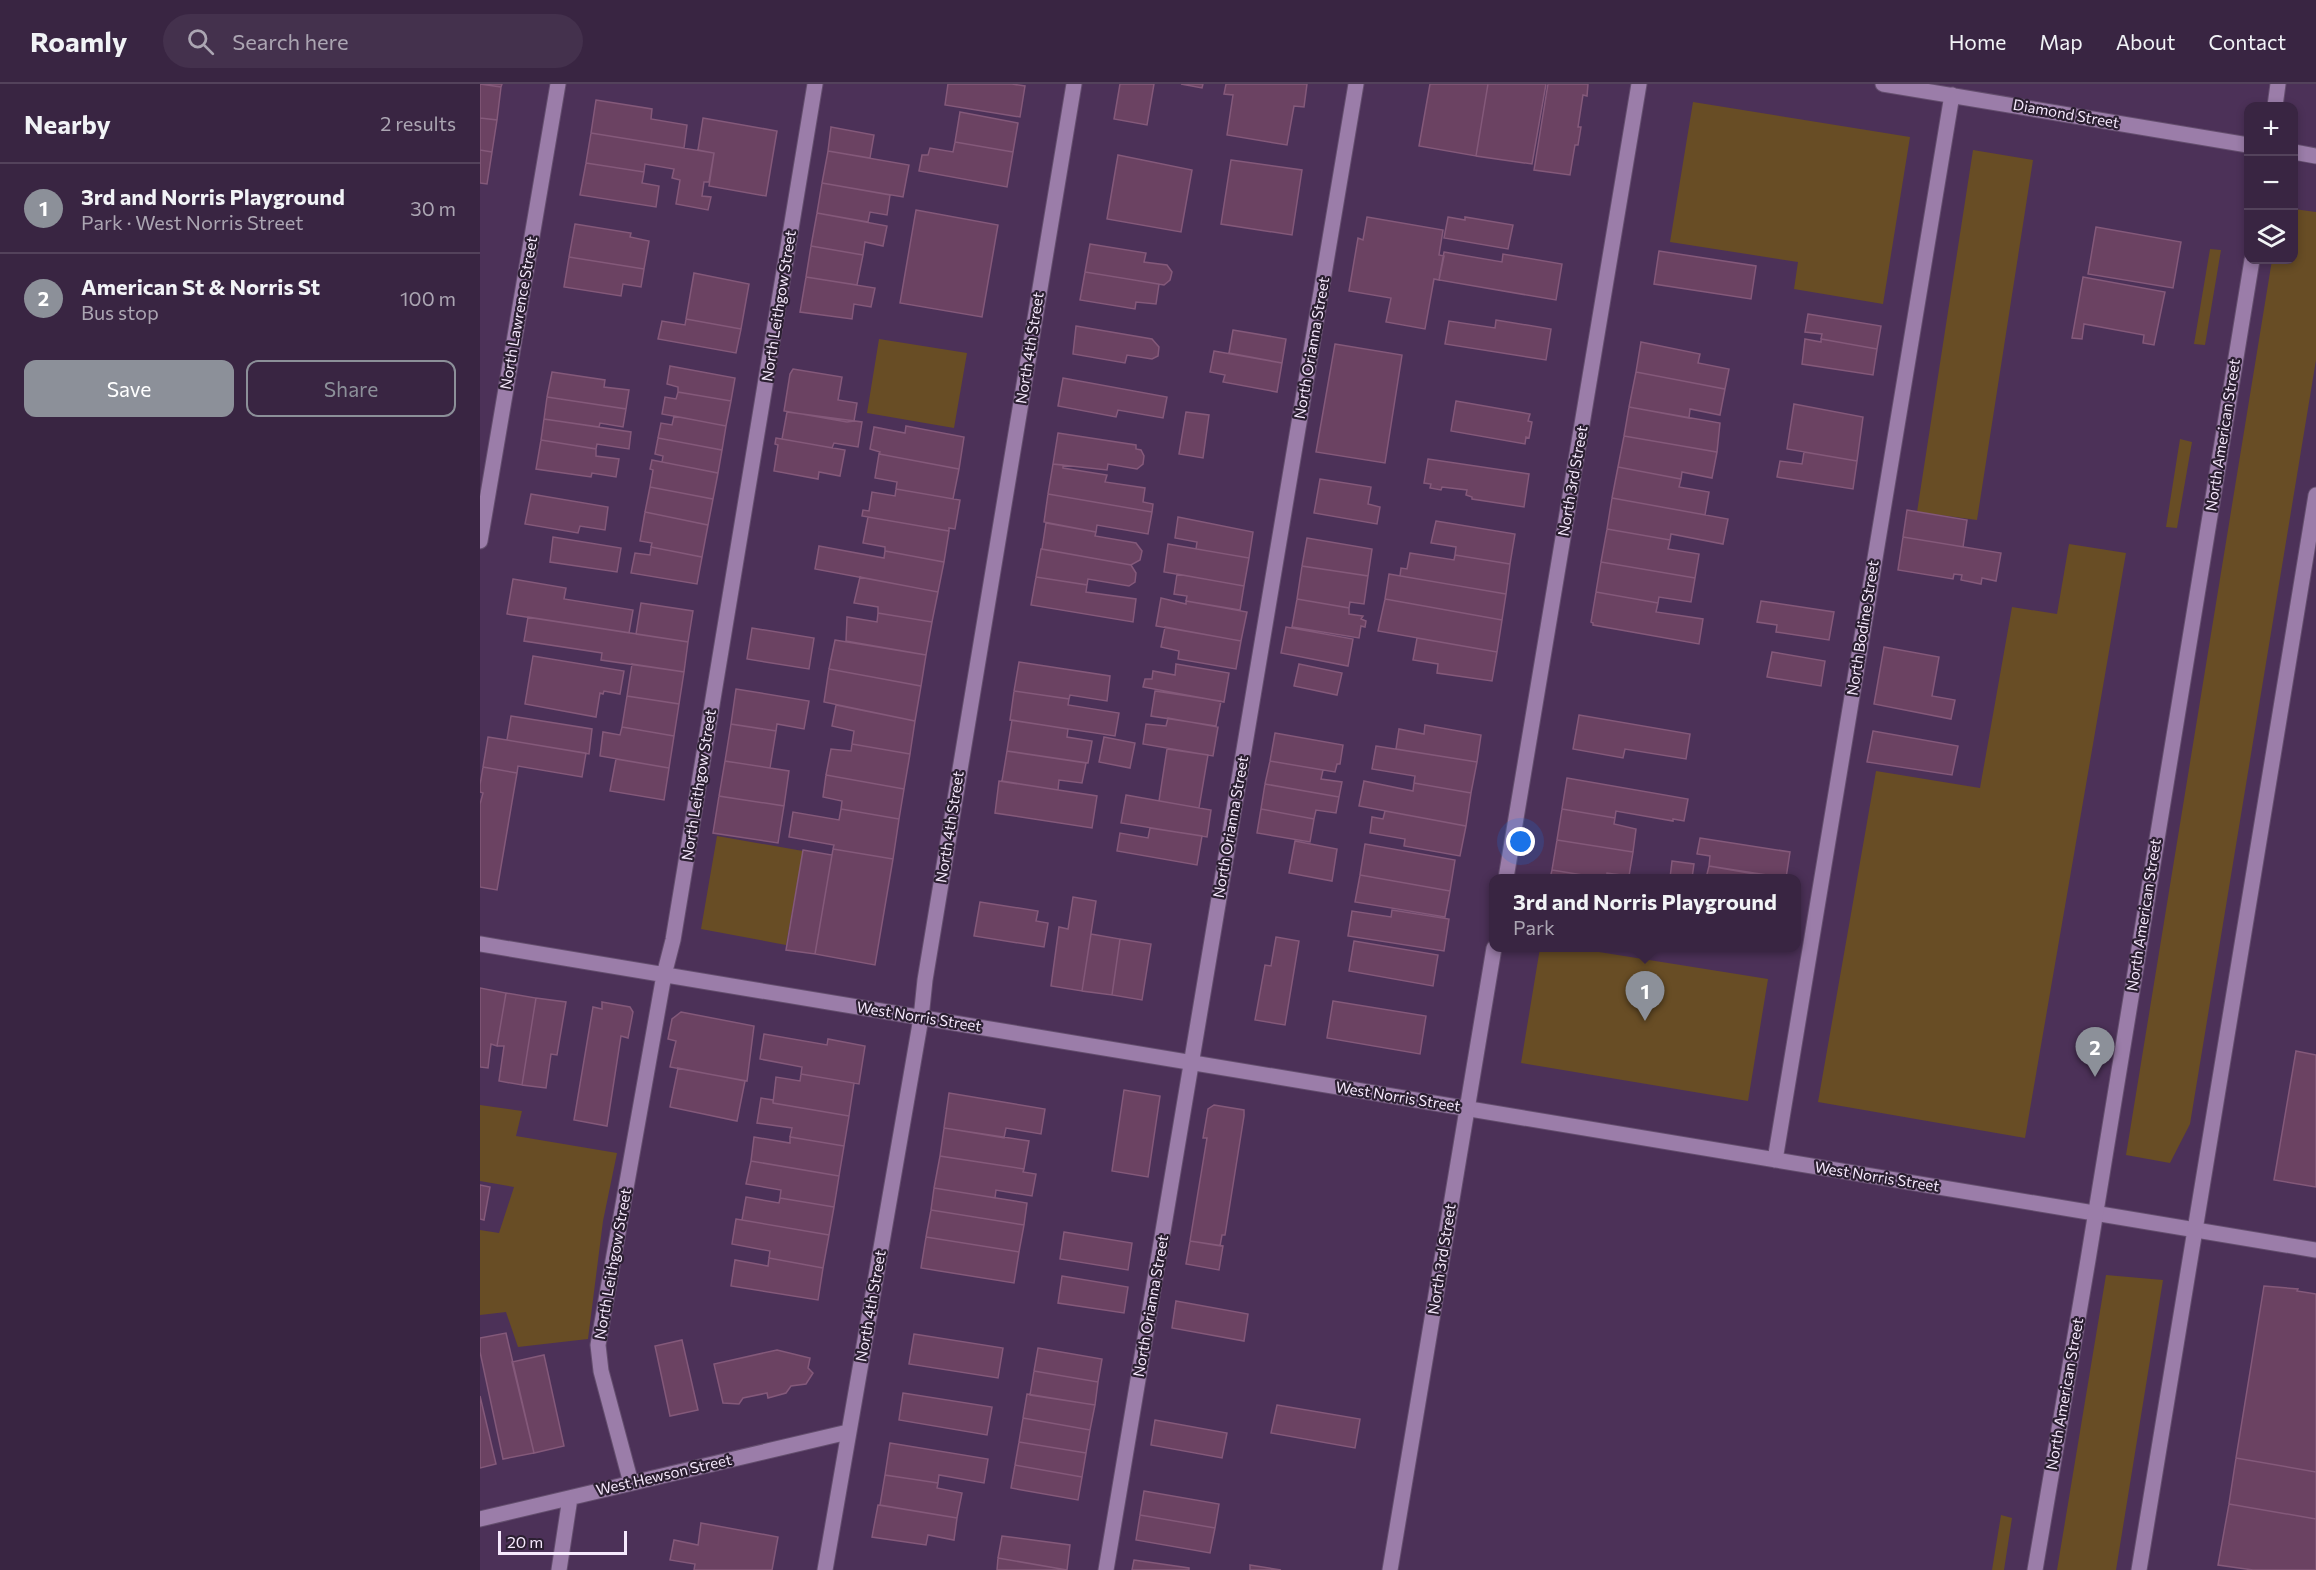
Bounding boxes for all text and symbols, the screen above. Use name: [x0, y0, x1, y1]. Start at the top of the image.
search box: [163, 14, 583, 68]
text: Roamly: [30, 24, 127, 58]
icon: search: [184, 25, 217, 58]
text: Search here: [232, 28, 349, 55]
text: Home: [1949, 29, 2006, 54]
text: Map: [2039, 29, 2083, 54]
text: About: [2116, 29, 2175, 54]
text: Contact: [2208, 29, 2286, 54]
street label: Diamond Street: [2012, 95, 2121, 131]
map controls: [2244, 102, 2298, 264]
button: +: [2244, 102, 2298, 156]
text: Nearby: [24, 108, 111, 139]
text: 2 results: [380, 111, 456, 135]
button: −: [2244, 156, 2298, 210]
text: 3rd and Norris Playground: [81, 183, 345, 210]
text: 1: [39, 196, 48, 220]
text: 30 m: [410, 196, 456, 220]
text: Park · West Norris Street: [81, 210, 303, 234]
button: layers: [2244, 210, 2298, 264]
street label: North Leithgow Street: [757, 229, 799, 383]
street label: North Lawrence Street: [496, 235, 540, 391]
text: American St & Norris St: [81, 273, 320, 300]
street label: North Orianna Street: [1290, 275, 1332, 420]
text: 2: [38, 286, 49, 310]
text: 100 m: [400, 286, 456, 310]
street label: North 4th Street: [1011, 291, 1047, 405]
text: Bus stop: [81, 300, 159, 324]
street label: North American Street: [2201, 357, 2243, 512]
button: Save: [24, 360, 234, 417]
button: Share: [246, 360, 456, 417]
street label: North 3rd Street: [1553, 424, 1591, 538]
street label: North Bodine Street: [1842, 559, 1882, 697]
street label: North Leithgow Street: [677, 708, 719, 862]
street label: North Orianna Street: [1209, 754, 1251, 899]
street label: North 4th Street: [931, 770, 967, 884]
your location: [1506, 827, 1535, 856]
street label: North American Street: [2122, 837, 2164, 992]
popup: [1489, 874, 1801, 952]
text: 3rd and Norris Playground: [1513, 888, 1777, 915]
text: Park: [1513, 915, 1555, 939]
pin: 1: [1626, 972, 1664, 1021]
street label: West Norris Street: [855, 997, 983, 1035]
pin: 2: [2076, 1028, 2114, 1077]
street label: West Norris Street: [1334, 1077, 1462, 1115]
street label: West Norris Street: [1813, 1157, 1941, 1195]
street label: North Leithgow Street: [590, 1187, 634, 1341]
street label: North 3rd Street: [1423, 1202, 1459, 1316]
street label: North Orianna Street: [1129, 1233, 1171, 1378]
street label: North 4th Street: [851, 1249, 889, 1363]
street label: North American Street: [2042, 1316, 2086, 1471]
street label: West Hewson Street: [594, 1450, 733, 1498]
scale bar: [498, 1528, 627, 1556]
text: 20 m: [507, 1532, 543, 1551]

